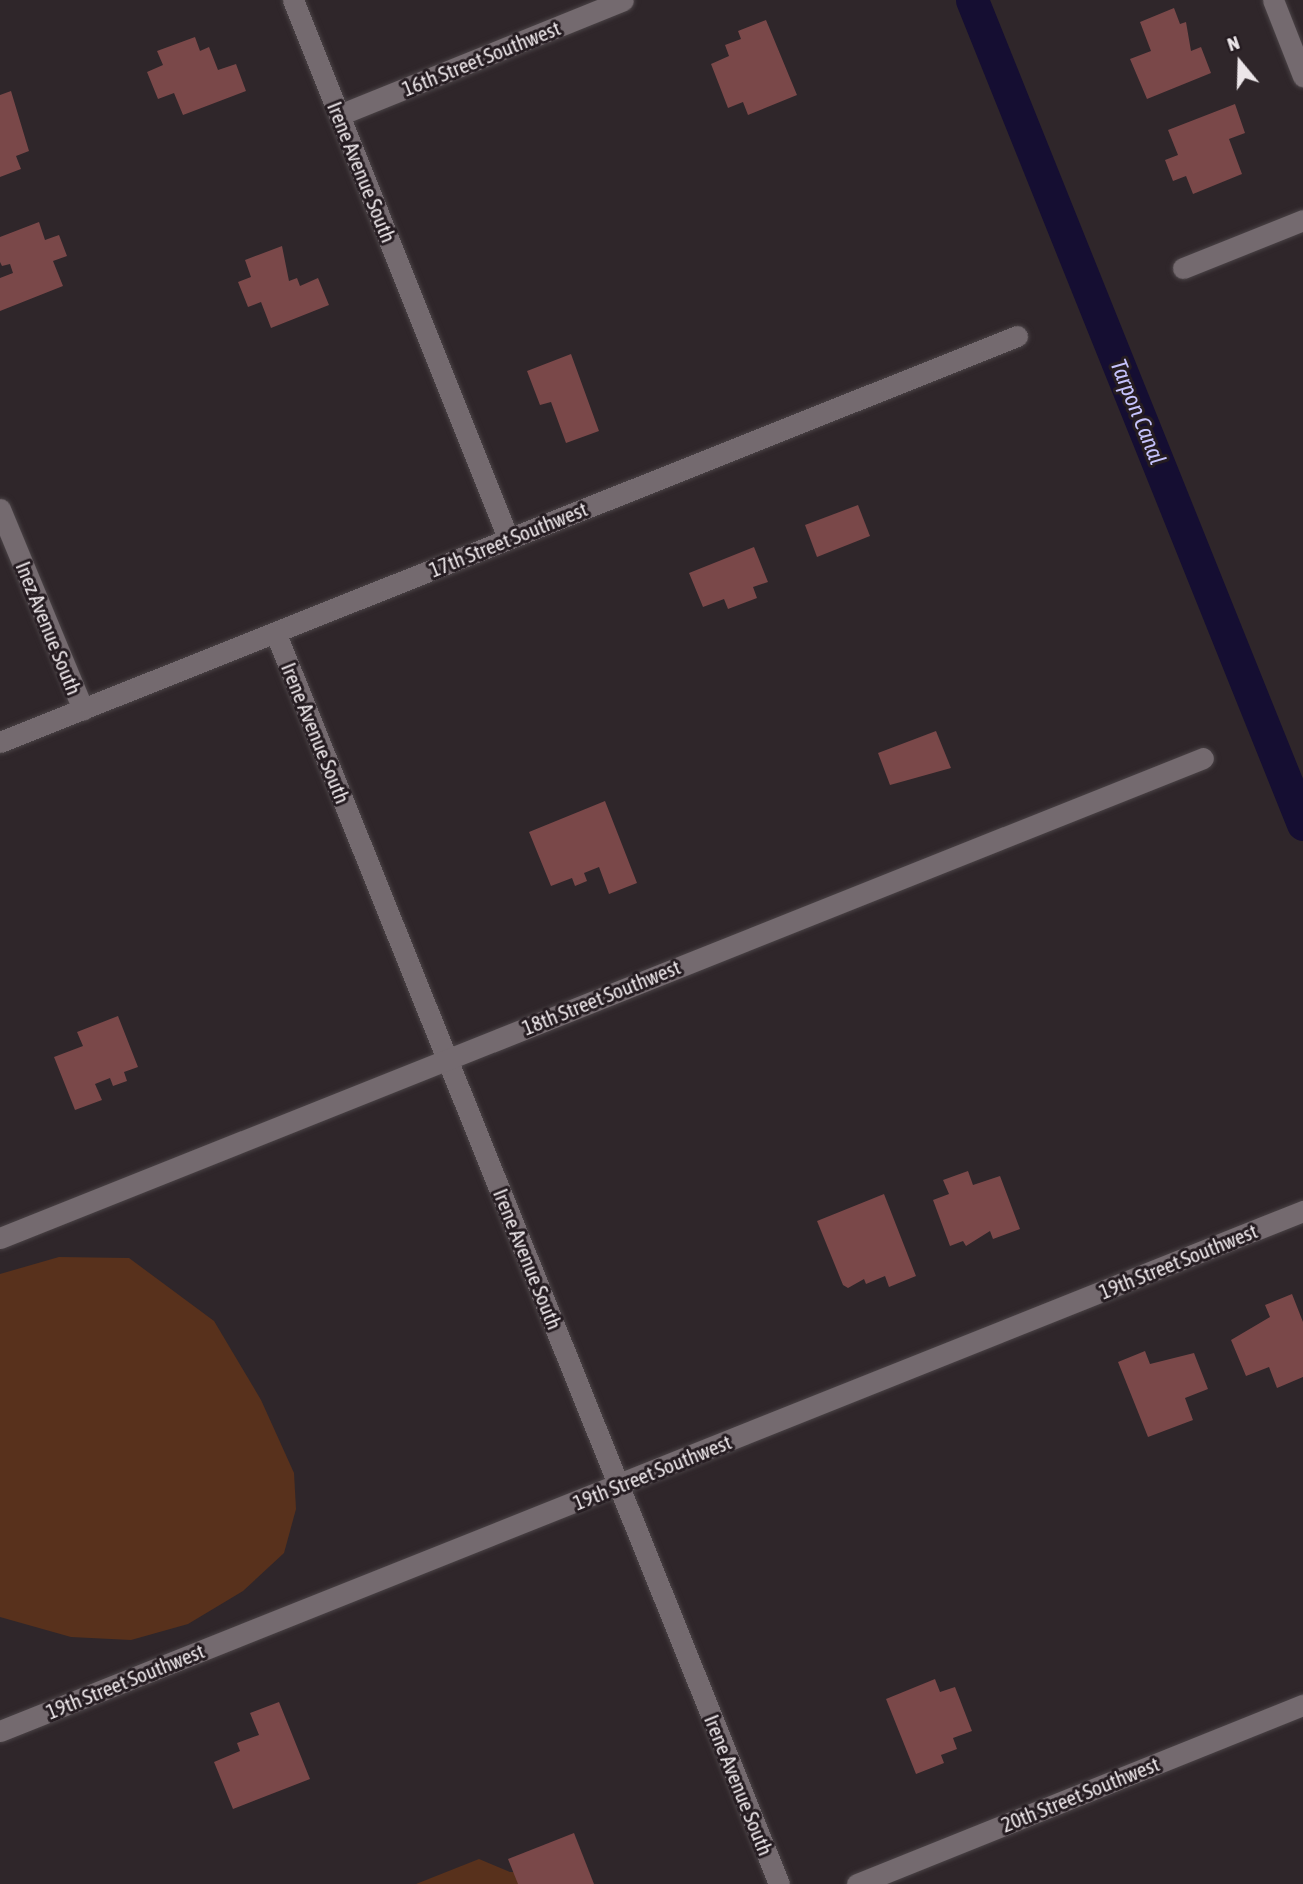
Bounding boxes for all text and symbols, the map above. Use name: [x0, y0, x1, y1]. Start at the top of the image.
street label: 16th Street Southwest: [398, 15, 564, 101]
north arrow: [1205, 28, 1275, 98]
text: N: [1224, 31, 1242, 55]
street label: Irene Avenue South: [322, 98, 402, 246]
water label: Tarpon Canal: [1104, 355, 1172, 469]
street label: 17th Street Southwest: [425, 496, 591, 582]
street label: Inez Avenue South: [11, 558, 87, 698]
street label: Irene Avenue South: [276, 659, 356, 807]
street label: 18th Street Southwest: [518, 954, 684, 1040]
street label: Irene Avenue South: [488, 1185, 568, 1333]
street label: 19th Street Southwest: [1095, 1218, 1261, 1304]
street label: 19th Street Southwest: [569, 1429, 735, 1515]
street label: 19th Street Southwest: [42, 1638, 208, 1724]
street label: Irene Avenue South: [699, 1711, 779, 1859]
street label: 20th Street Southwest: [997, 1751, 1163, 1837]

